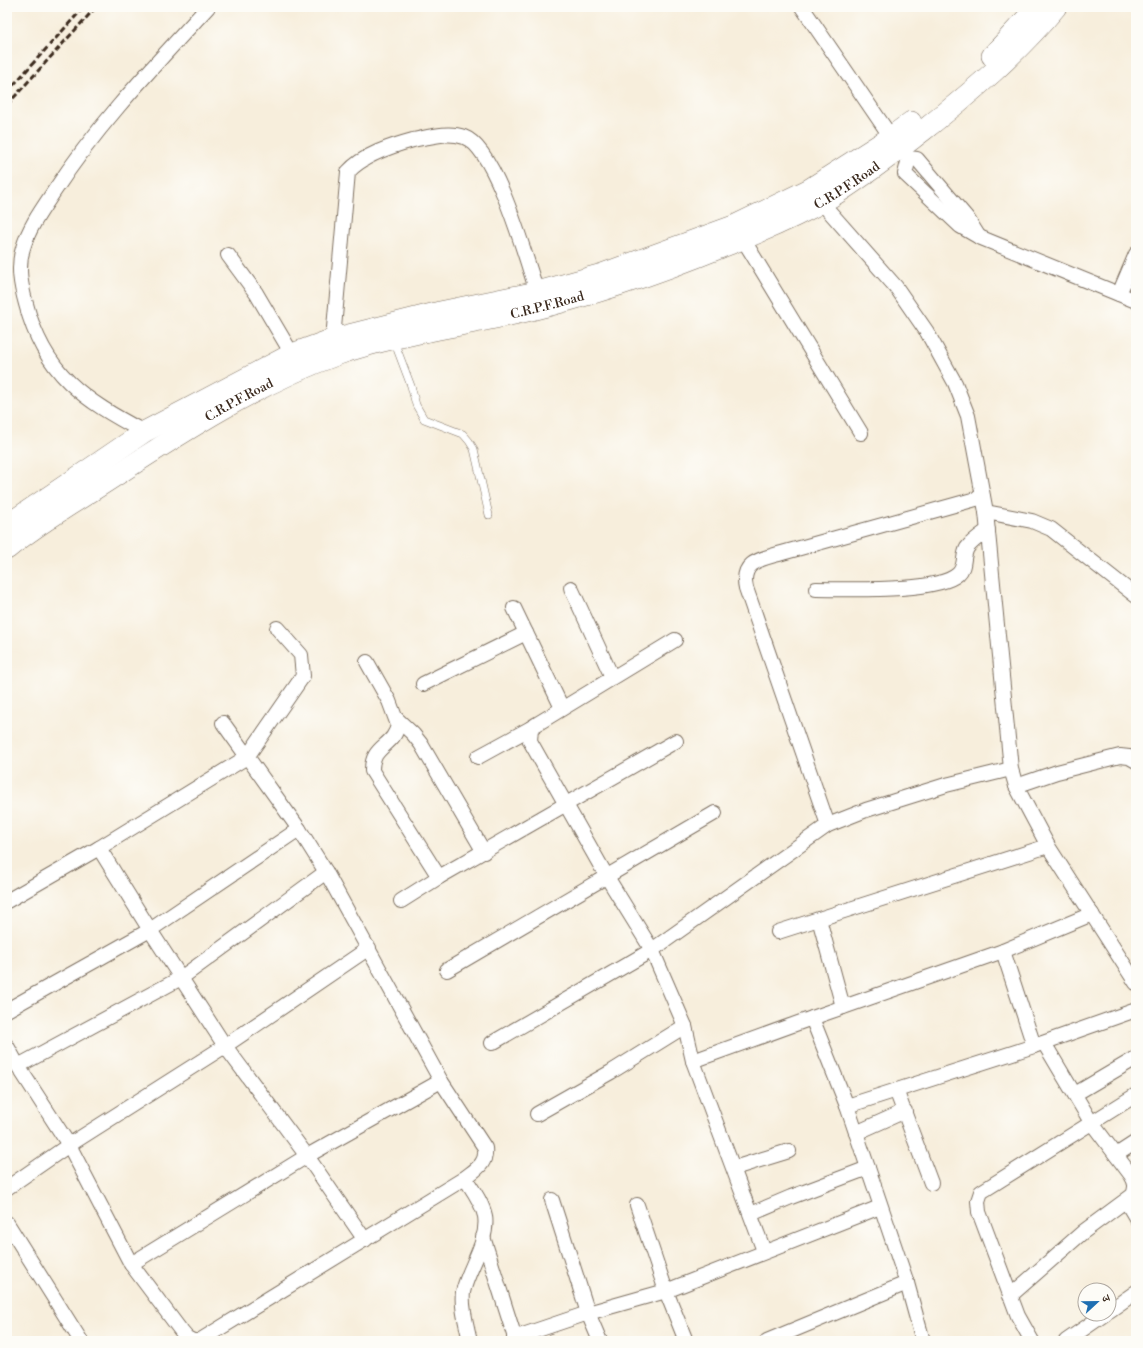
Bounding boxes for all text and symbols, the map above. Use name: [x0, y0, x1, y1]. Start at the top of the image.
street label: C.R.P.F.Road: [811, 158, 883, 213]
street label: C.R.P.F.Road: [509, 288, 586, 323]
street label: C.R.P.F.Road: [202, 375, 277, 425]
north arrow: [1077, 1282, 1117, 1322]
text: उ: [1097, 1292, 1113, 1305]

